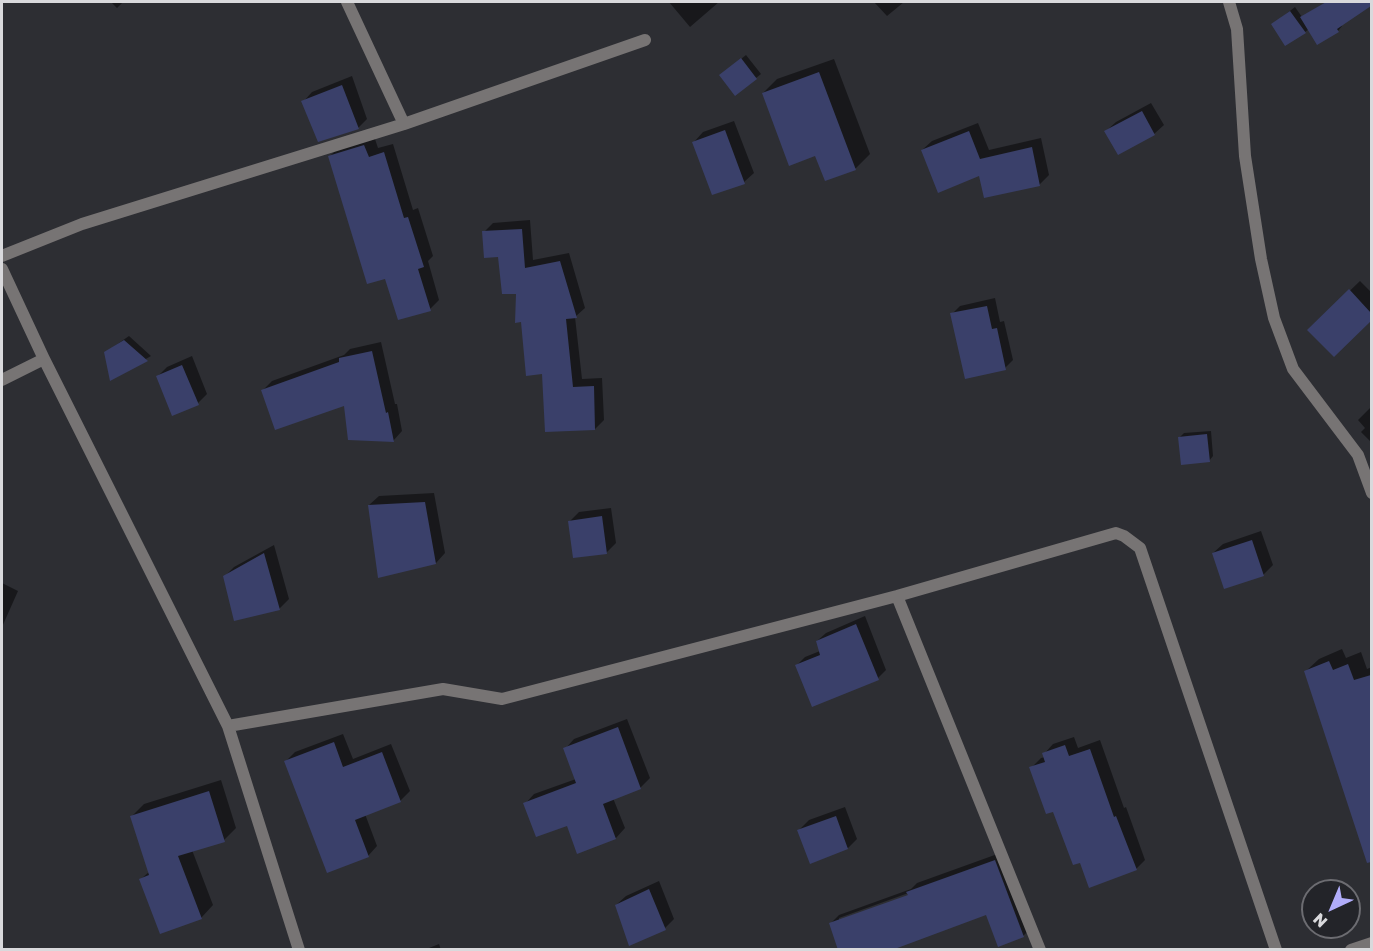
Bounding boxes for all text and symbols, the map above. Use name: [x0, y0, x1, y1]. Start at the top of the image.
north arrow: [1301, 879, 1361, 939]
text: N: [1309, 909, 1331, 932]

